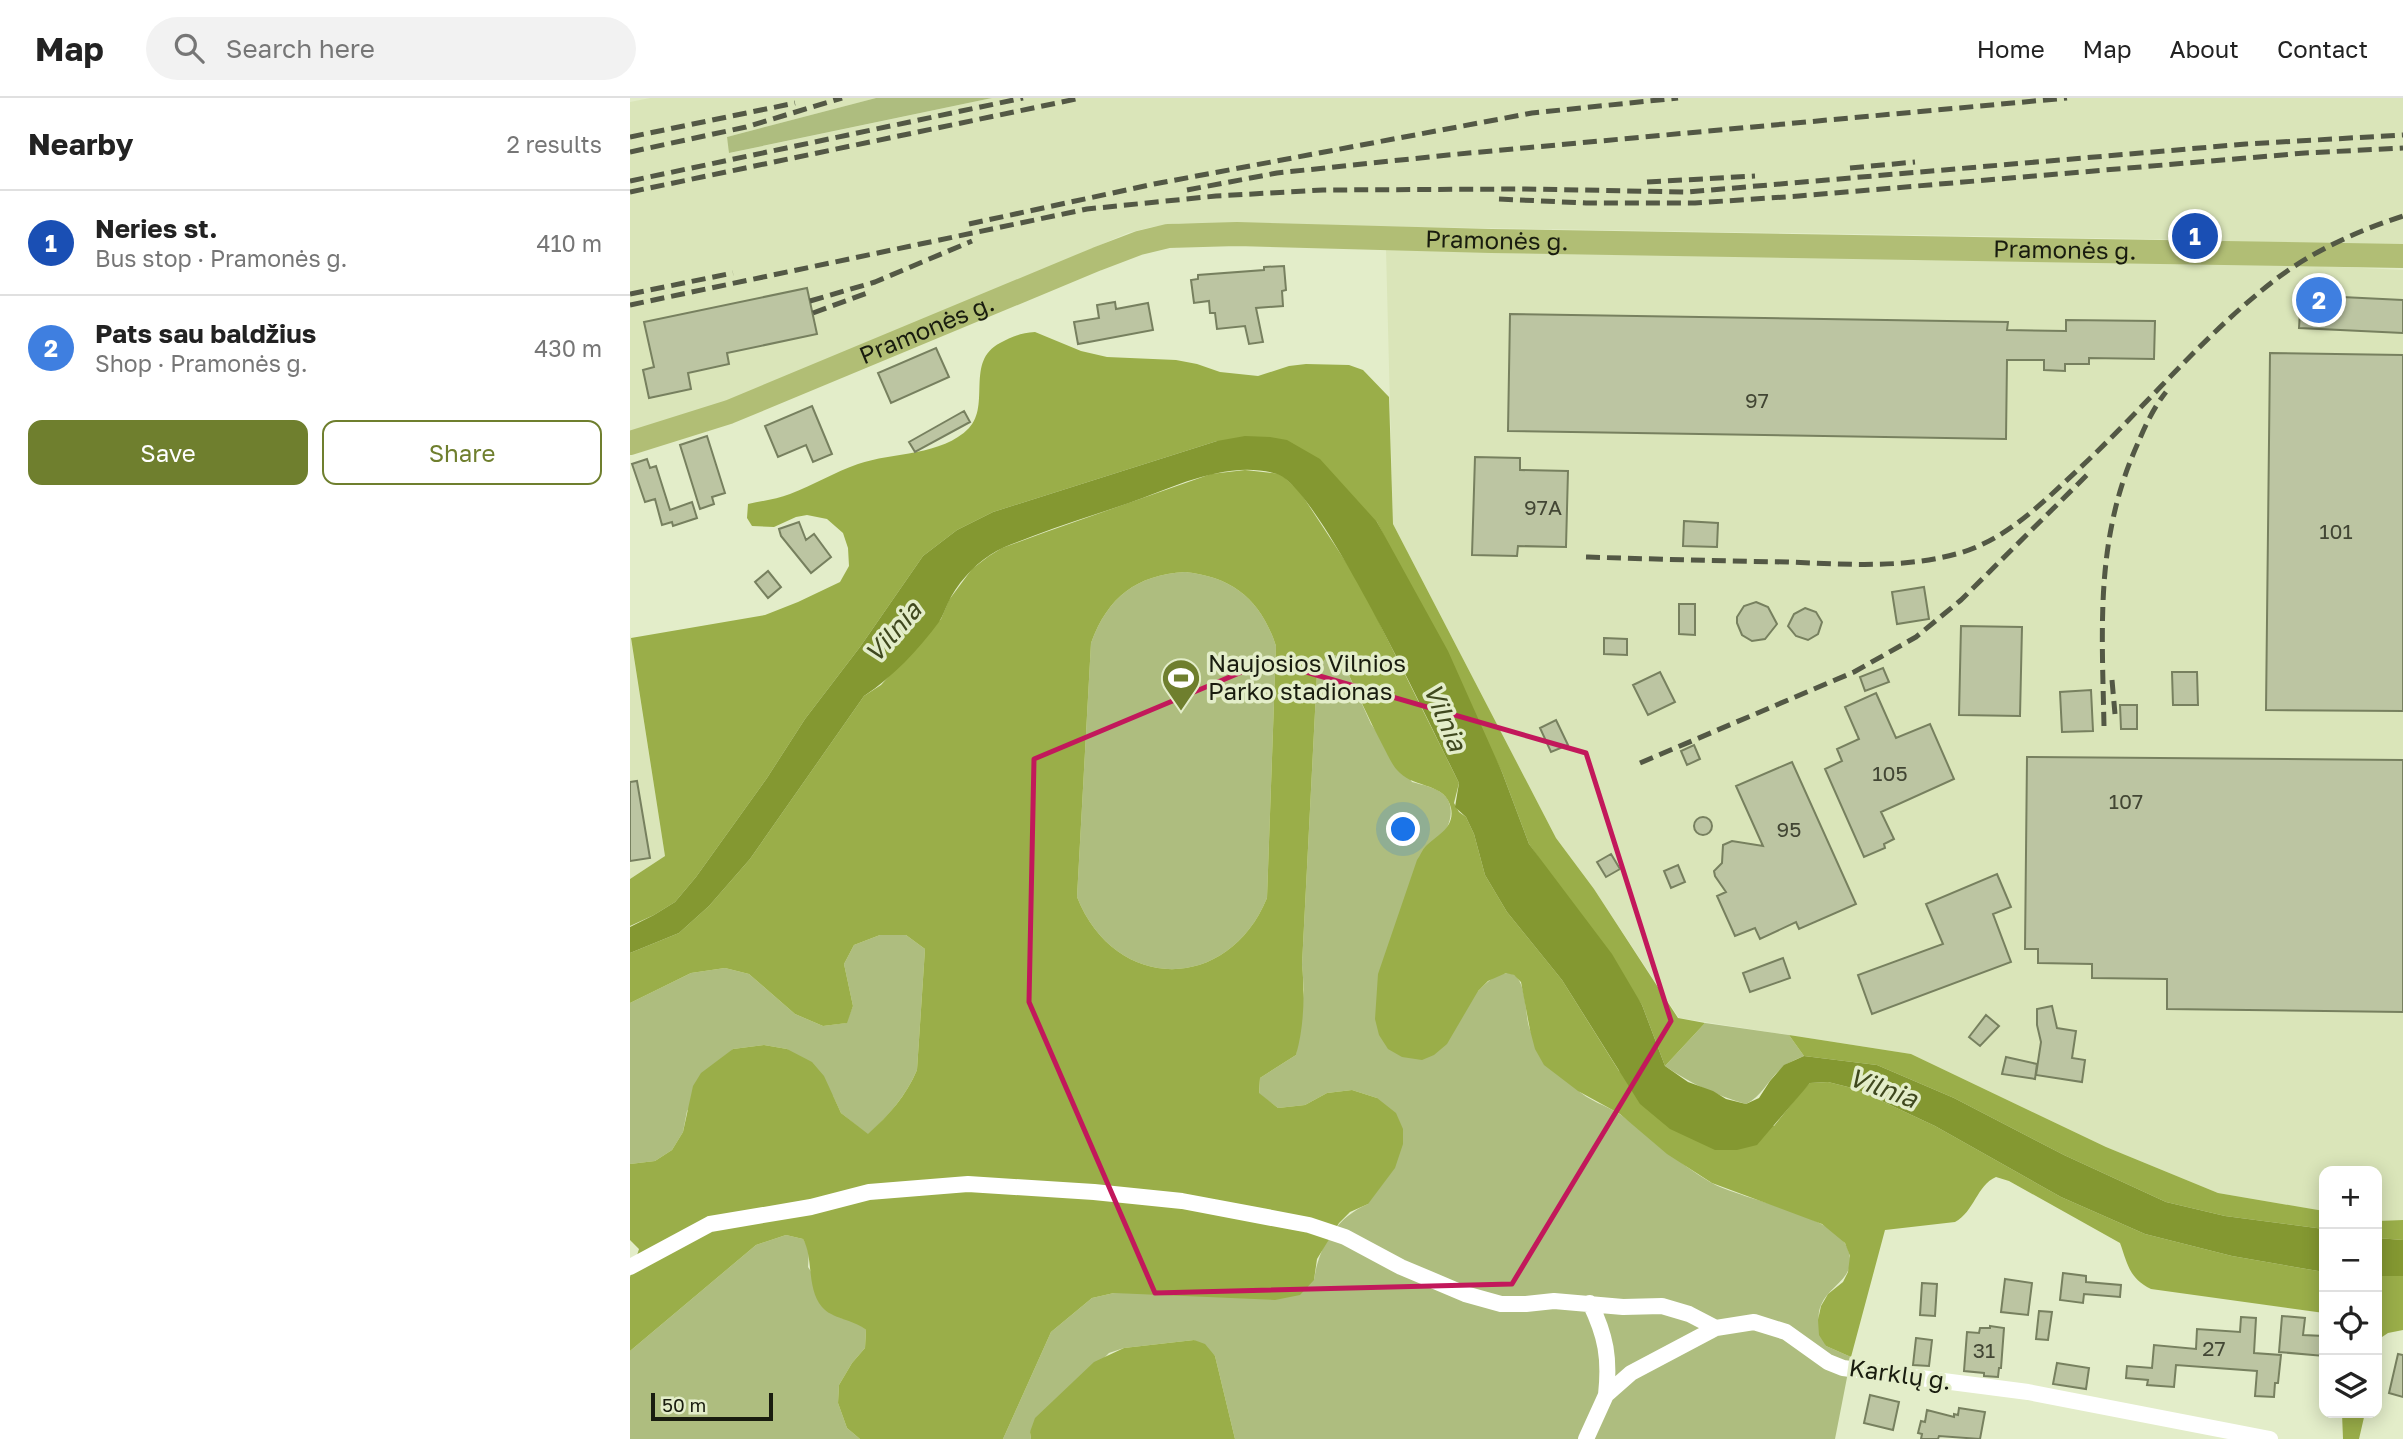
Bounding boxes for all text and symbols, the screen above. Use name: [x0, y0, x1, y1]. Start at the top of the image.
search box: [146, 17, 636, 80]
text: Map: [35, 29, 104, 68]
icon: search: [170, 29, 208, 67]
text: Search here: [226, 33, 375, 64]
text: Home: [1977, 34, 2045, 63]
text: Map: [2083, 34, 2132, 63]
text: About: [2170, 34, 2239, 63]
text: Contact: [2277, 34, 2368, 63]
text: Nearby: [28, 126, 133, 162]
text: 2 results: [506, 130, 602, 158]
pin: 1: [2172, 210, 2218, 262]
text: Neries st.: [95, 213, 218, 244]
street label: Pramonės g.: [1425, 223, 1569, 255]
text: 1: [45, 229, 57, 257]
text: 410 m: [536, 229, 602, 257]
street label: Pramonės g.: [1993, 233, 2137, 265]
text: Bus stop · Pramonės g.: [95, 244, 347, 272]
pin: 2: [2296, 274, 2342, 326]
street label: Pramonės g.: [854, 287, 998, 369]
text: Pats sau baldžius: [95, 318, 316, 349]
text: 2: [44, 334, 58, 362]
text: 430 m: [534, 334, 602, 362]
text: Shop · Pramonės g.: [95, 349, 308, 377]
house number: 97: [1745, 387, 1769, 413]
button: Save: [28, 420, 308, 485]
button: Share: [322, 420, 602, 485]
house number: 97A: [1524, 494, 1562, 520]
house number: 101: [2319, 518, 2353, 544]
water label: Vilnia: [858, 594, 928, 668]
place label: Naujosios Vilnios Parko stadionas: [1208, 648, 1406, 705]
sports icon: Naujosios Vilnios Parko stadionas: [1160, 657, 1202, 712]
water label: Vilnia: [1417, 678, 1474, 756]
house number: 105: [1872, 760, 1908, 786]
house number: 107: [2109, 788, 2143, 814]
your location: [1386, 812, 1420, 846]
house number: 95: [1777, 816, 1801, 842]
water label: Vilnia: [1845, 1061, 1923, 1115]
map controls: [2319, 1166, 2382, 1418]
button: +: [2319, 1166, 2382, 1229]
button: −: [2319, 1229, 2382, 1292]
button: locate: [2319, 1292, 2382, 1355]
house number: 27: [2202, 1335, 2226, 1361]
house number: 31: [1973, 1337, 1995, 1363]
street label: Karklų g.: [1847, 1352, 1953, 1395]
button: layers: [2319, 1355, 2382, 1418]
scale bar: [651, 1390, 774, 1422]
text: 50 m: [662, 1393, 706, 1416]

